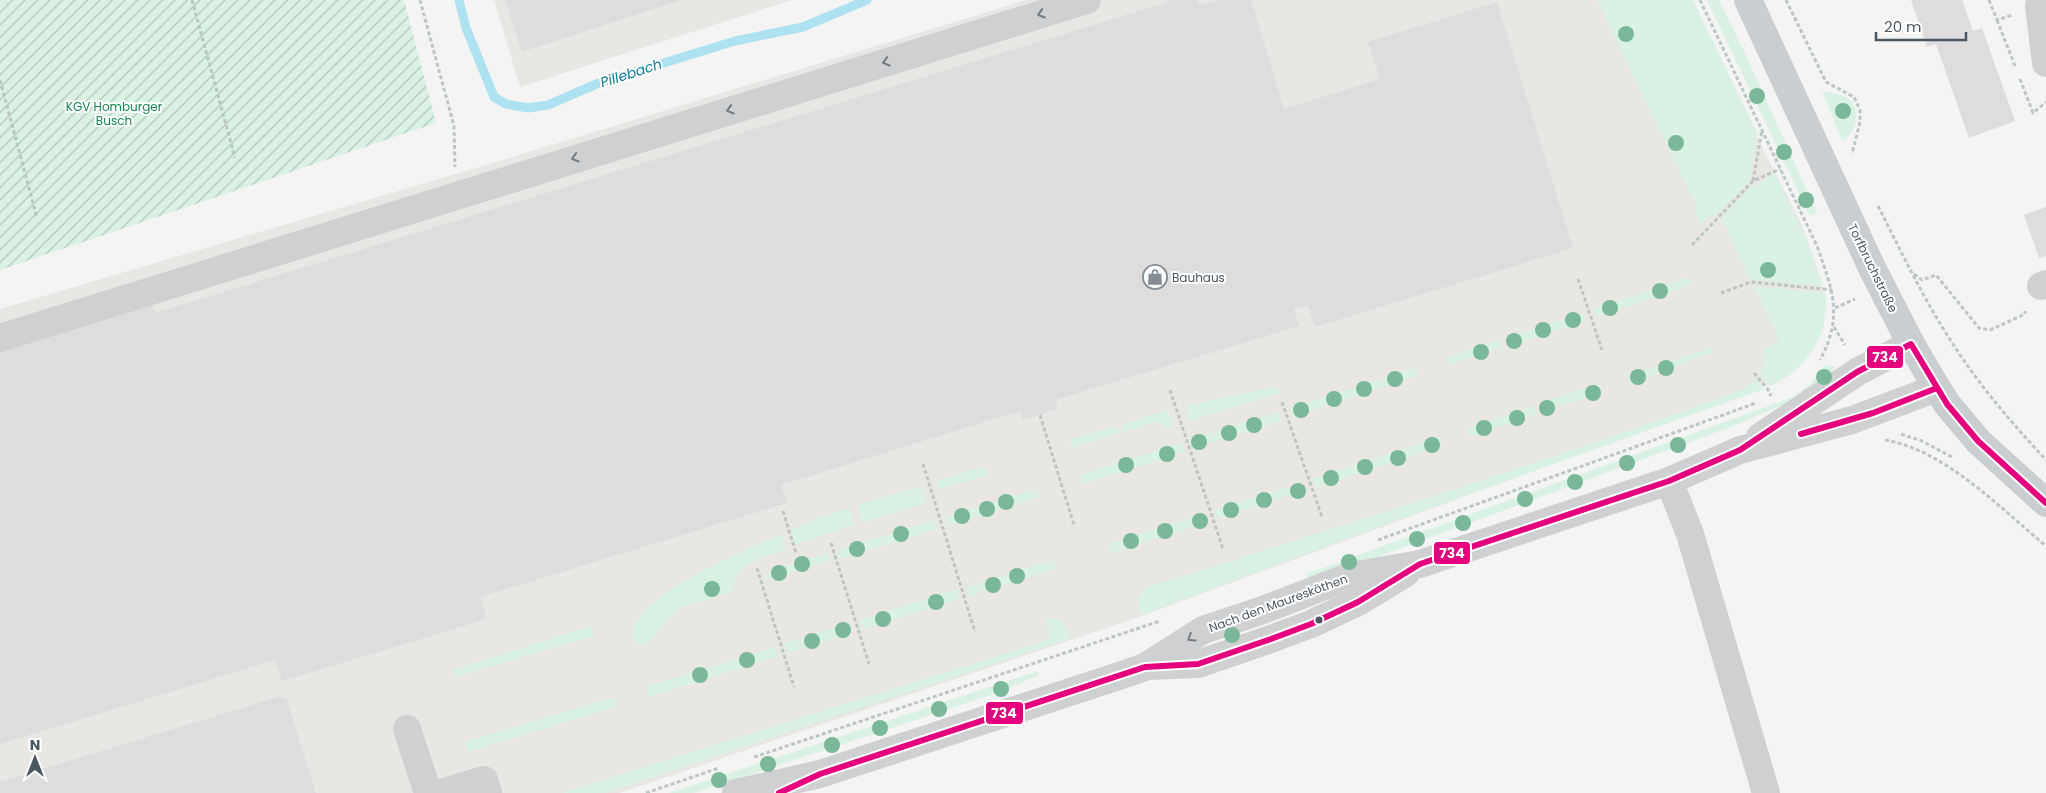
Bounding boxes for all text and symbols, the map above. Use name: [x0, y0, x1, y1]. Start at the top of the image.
one-way arrow: [1037, 9, 1045, 19]
scale bar: [1876, 10, 1966, 42]
text: 20 m: [1884, 16, 1922, 37]
water label: Pillebach: [598, 54, 664, 92]
one-way arrow: [882, 57, 890, 67]
park label: KGV Homburger Busch: [66, 98, 163, 129]
one-way arrow: [727, 105, 735, 115]
one-way arrow: [571, 153, 580, 163]
street label: Torfbruchstraße: [1844, 221, 1902, 315]
shop icon: Bauhaus: [1142, 264, 1168, 290]
place label: Bauhaus: [1172, 269, 1225, 286]
line badge: 734: [1866, 345, 1904, 369]
text: 734: [1872, 347, 1898, 367]
line badge: 734: [1433, 541, 1471, 565]
text: 734: [1439, 543, 1465, 563]
street label: Nach den Mauresköthen: [1206, 570, 1350, 636]
unlabelled marker: [1314, 615, 1324, 625]
one-way arrow: [1188, 631, 1197, 641]
line badge: 734: [985, 701, 1024, 725]
text: 734: [991, 703, 1017, 723]
north arrow: [10, 733, 60, 783]
text: N: [30, 735, 40, 755]

